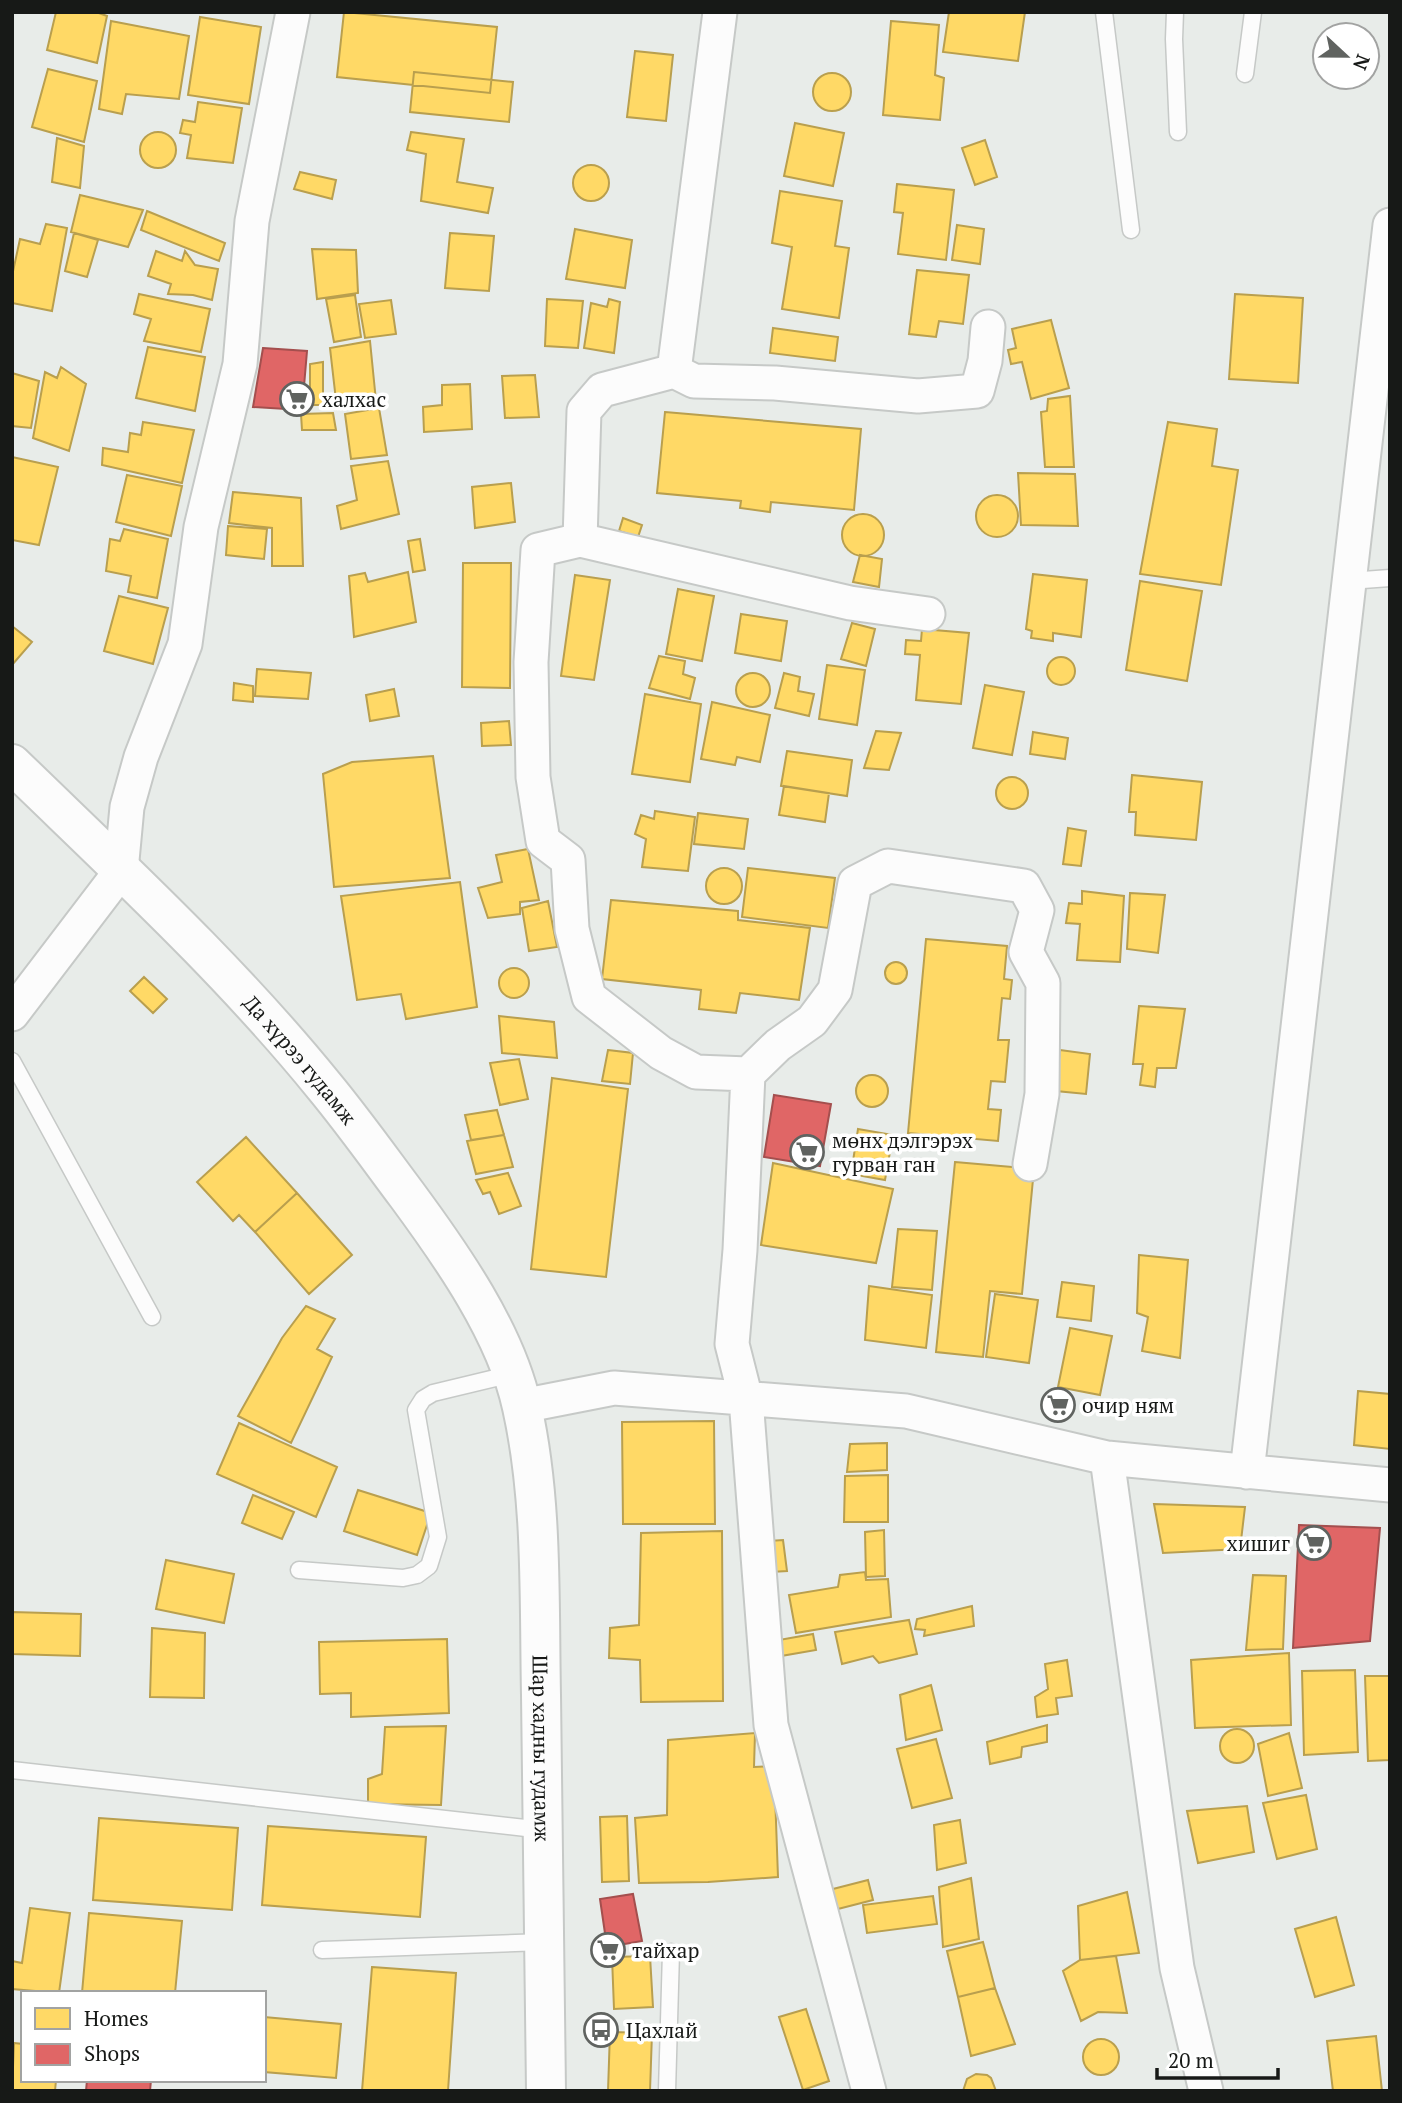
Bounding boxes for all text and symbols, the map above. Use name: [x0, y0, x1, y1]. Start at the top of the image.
north arrow: [1311, 21, 1381, 91]
text: N: [1348, 51, 1377, 74]
supermarket icon: халхас: [278, 380, 316, 418]
place label: халхас: [322, 385, 386, 413]
street label: Да хүрээ гудамж: [237, 989, 364, 1131]
place label: мөнх дэлгэрэх гурван ган: [832, 1126, 973, 1178]
supermarket icon: мөнх дэлгэрэх гурван ган: [788, 1133, 826, 1171]
supermarket icon: очир ням: [1039, 1386, 1077, 1424]
place label: очир ням: [1082, 1391, 1174, 1419]
supermarket icon: хишиг: [1295, 1524, 1333, 1562]
place label: хишиг: [1227, 1529, 1290, 1557]
street label: Шар хадны гудамж: [526, 1655, 557, 1843]
supermarket icon: тайхар: [589, 1931, 627, 1969]
place label: тайхар: [632, 1936, 699, 1964]
legend: [21, 1991, 266, 2082]
text: Homes: [84, 2004, 149, 2032]
bus stop icon: Цахлай: [582, 2011, 620, 2049]
place label: Цахлай: [626, 2016, 698, 2044]
scale bar: [1157, 2036, 1278, 2080]
text: Shops: [84, 2039, 140, 2067]
text: 20 m: [1168, 2046, 1214, 2074]

